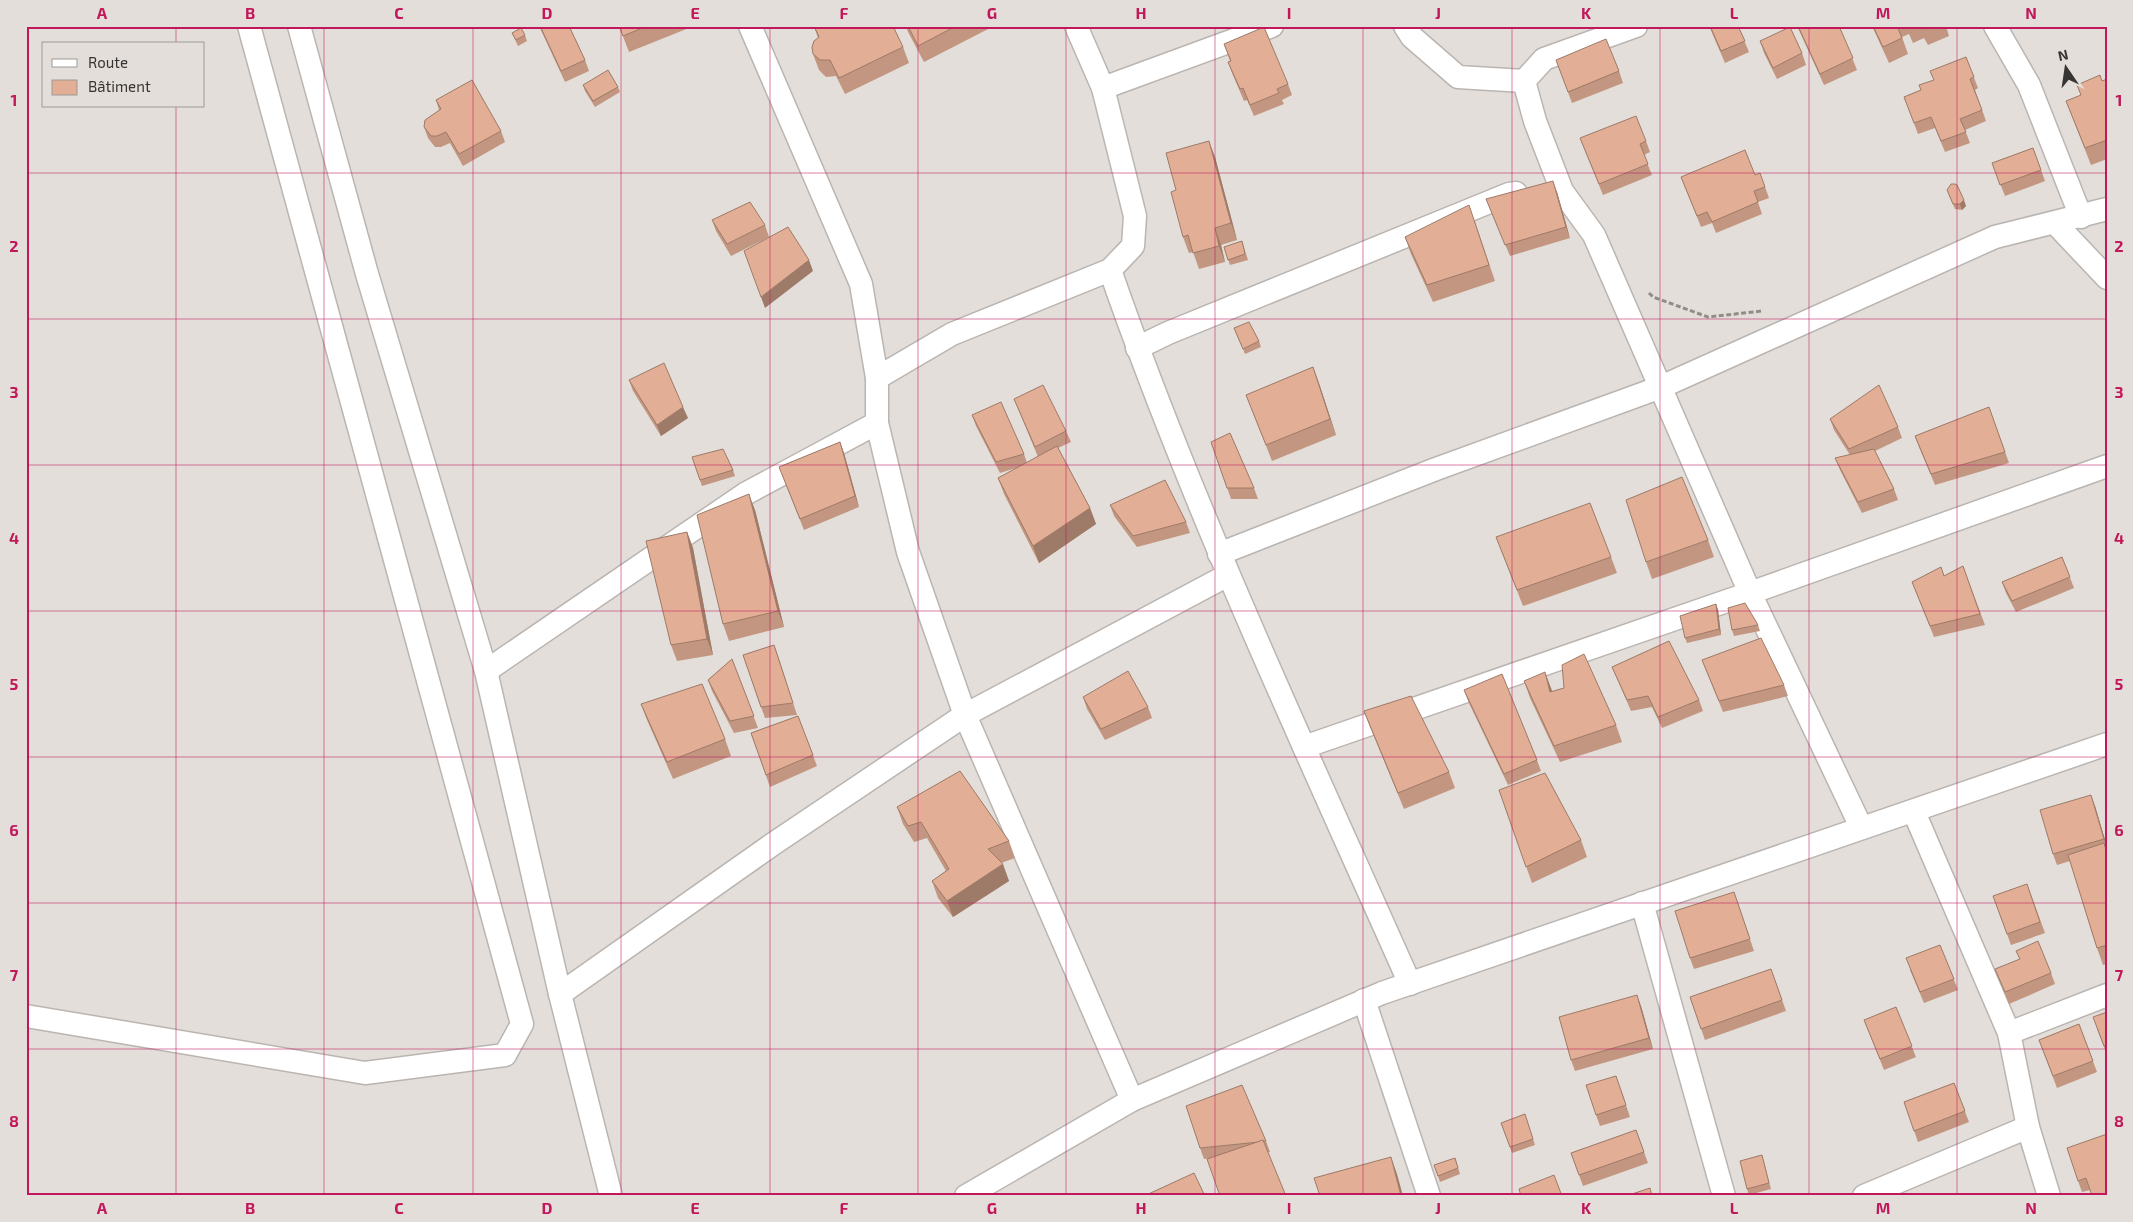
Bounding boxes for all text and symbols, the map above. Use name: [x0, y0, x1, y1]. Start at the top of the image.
text: A: [97, 3, 108, 22]
text: B: [245, 3, 255, 22]
text: C: [394, 3, 404, 22]
text: D: [542, 3, 553, 22]
text: E: [690, 3, 700, 22]
text: F: [840, 3, 849, 22]
text: G: [987, 3, 997, 22]
text: H: [1135, 3, 1147, 22]
text: I: [1287, 3, 1291, 22]
text: J: [1435, 3, 1441, 22]
text: K: [1581, 3, 1592, 22]
text: L: [1730, 3, 1739, 22]
text: M: [1876, 3, 1890, 22]
text: N: [2025, 3, 2037, 22]
legend: [42, 42, 205, 108]
north arrow: [2040, 42, 2090, 92]
text: N: [2056, 45, 2070, 64]
text: Route: [88, 53, 128, 71]
text: Bâtiment: [88, 77, 151, 95]
text: 1: [11, 90, 17, 109]
text: 1: [2116, 90, 2122, 109]
text: 2: [9, 236, 19, 255]
text: 2: [2114, 236, 2124, 255]
text: 3: [9, 382, 19, 401]
text: 3: [2114, 382, 2124, 401]
text: 4: [9, 528, 19, 547]
text: 4: [2114, 528, 2124, 547]
text: 5: [10, 674, 19, 693]
text: 5: [2115, 674, 2124, 693]
text: 6: [9, 820, 19, 839]
text: 6: [2114, 820, 2124, 839]
text: 7: [10, 965, 19, 984]
text: 7: [2115, 965, 2124, 984]
text: 8: [9, 1111, 19, 1130]
text: 8: [2114, 1111, 2124, 1130]
text: A: [97, 1198, 108, 1217]
text: B: [245, 1198, 255, 1217]
text: C: [394, 1198, 404, 1217]
text: D: [542, 1198, 553, 1217]
text: E: [690, 1198, 700, 1217]
text: F: [840, 1198, 849, 1217]
text: G: [987, 1198, 997, 1217]
text: H: [1135, 1198, 1147, 1217]
text: I: [1287, 1198, 1291, 1217]
text: J: [1435, 1198, 1441, 1217]
text: K: [1581, 1198, 1592, 1217]
text: L: [1730, 1198, 1739, 1217]
text: M: [1876, 1198, 1890, 1217]
text: N: [2025, 1198, 2037, 1217]

